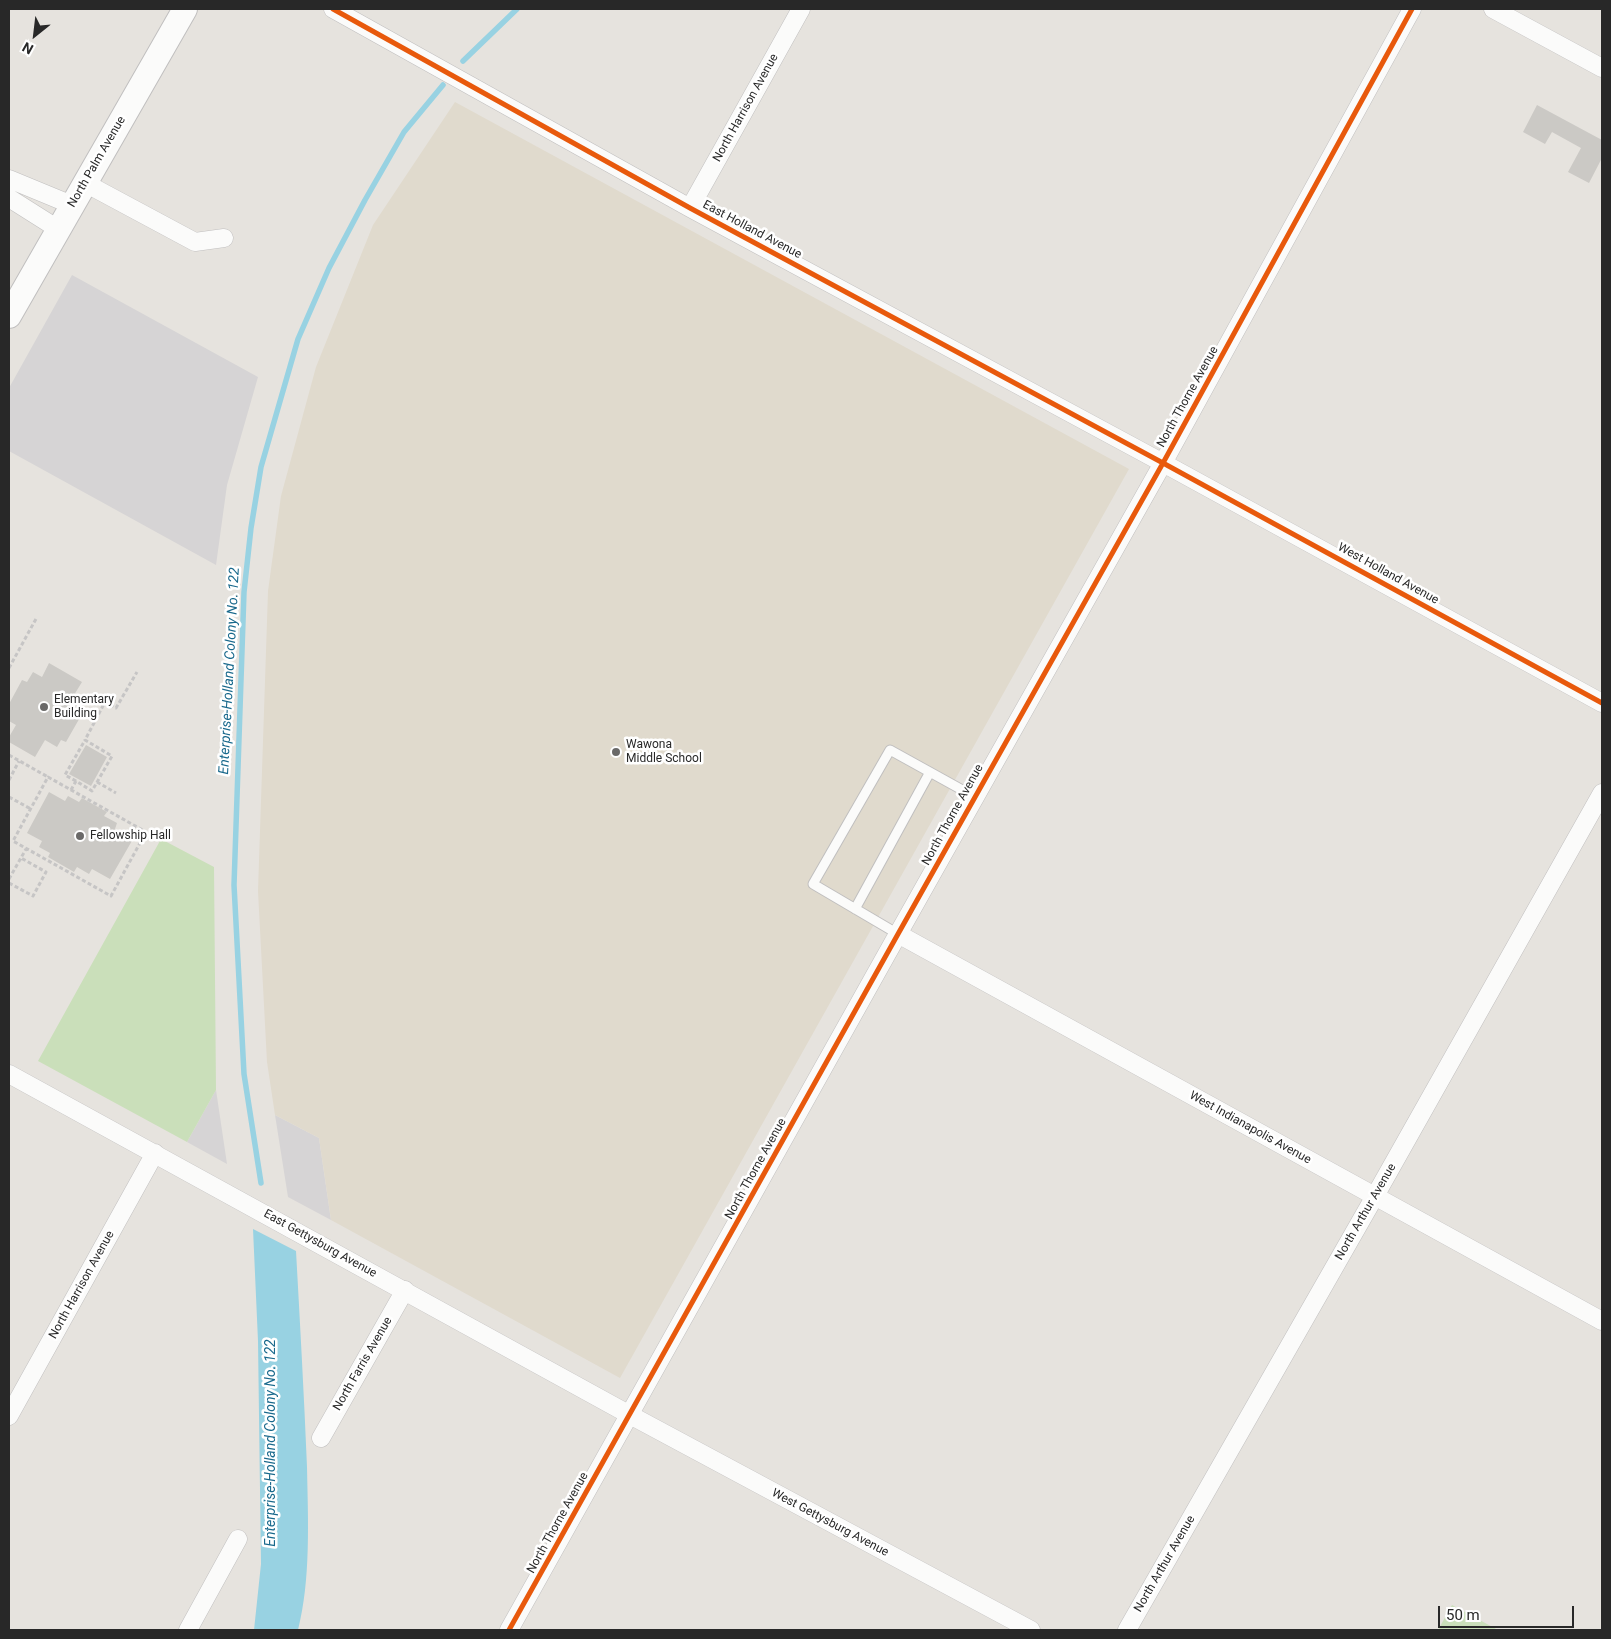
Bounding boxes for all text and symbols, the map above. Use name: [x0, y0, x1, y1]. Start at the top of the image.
north arrow: [10, 10, 60, 60]
text: N: [20, 39, 36, 58]
street label: North Harrison Avenue: [710, 51, 782, 165]
street label: North Palm Avenue: [65, 114, 129, 210]
street label: East Holland Avenue: [700, 198, 804, 262]
street label: North Thorne Avenue: [1154, 344, 1222, 450]
street label: West Holland Avenue: [1335, 540, 1441, 608]
water label: Enterprise-Holland Colony No. 122: [216, 567, 244, 775]
place label: Elementary Building: [54, 693, 114, 721]
marker: Elementary Building: [38, 701, 50, 713]
place label: Wawona Middle School: [626, 738, 702, 766]
marker: Wawona Middle School: [610, 746, 622, 758]
street label: North Thorne Avenue: [919, 762, 987, 868]
place label: Fellowship Hall: [90, 829, 171, 843]
marker: Fellowship Hall: [74, 830, 86, 842]
street label: West Indianapolis Avenue: [1187, 1088, 1313, 1168]
street label: North Thorne Avenue: [722, 1116, 790, 1222]
street label: North Arthur Avenue: [1333, 1161, 1399, 1263]
street label: East Gettysburg Avenue: [261, 1207, 379, 1281]
street label: North Harrison Avenue: [46, 1228, 118, 1342]
street label: North Farris Avenue: [330, 1315, 396, 1413]
water label: Enterprise-Holland Colony No. 122: [263, 1339, 279, 1547]
street label: North Thorne Avenue: [524, 1470, 592, 1576]
street label: West Gettysburg Avenue: [769, 1486, 891, 1560]
street label: North Arthur Avenue: [1132, 1513, 1198, 1615]
scale bar: [1441, 1596, 1577, 1628]
text: 50 m: [1446, 1606, 1480, 1624]

